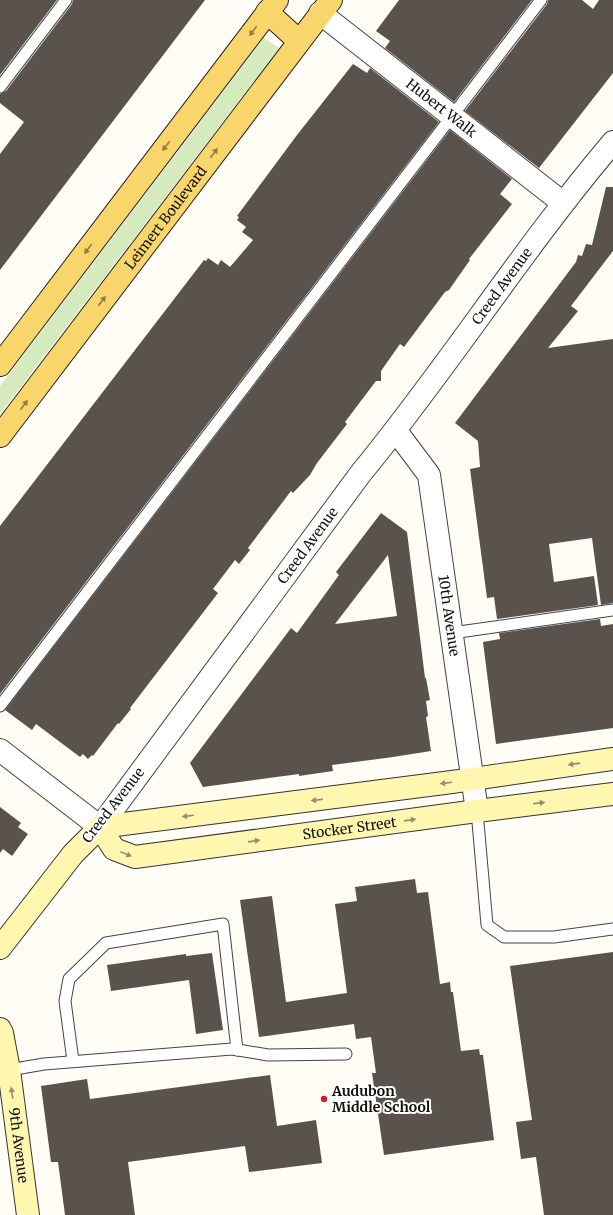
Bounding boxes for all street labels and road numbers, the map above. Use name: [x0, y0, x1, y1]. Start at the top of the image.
street label: Hubert Walk: [402, 75, 480, 141]
street label: Leimert Boulevard: [121, 162, 211, 273]
street label: Creed Avenue: [468, 244, 536, 328]
street label: Creed Avenue: [273, 503, 342, 587]
street label: 10th Avenue: [434, 574, 464, 657]
street label: Creed Avenue: [78, 764, 148, 846]
street label: Stocker Street: [302, 813, 398, 843]
street label: 9th Avenue: [5, 1107, 33, 1184]

